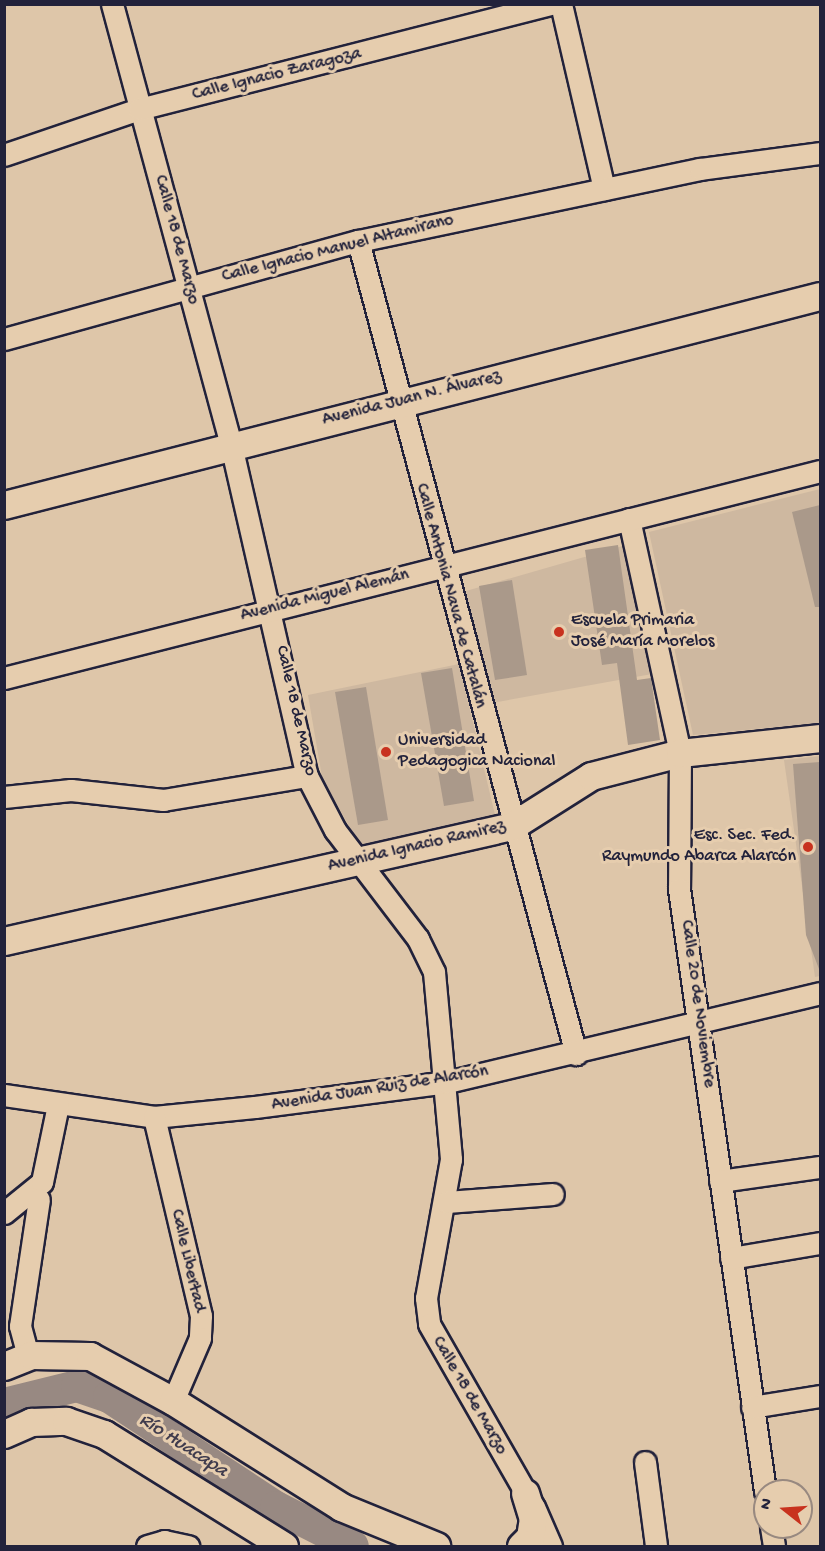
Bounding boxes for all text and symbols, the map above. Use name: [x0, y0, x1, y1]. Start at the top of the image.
street label: Calle Ignacio Zaragoza: [190, 44, 364, 106]
street label: Calle 18 de Marzo: [148, 173, 204, 307]
street label: Calle Ignacio Manuel Altamirano: [220, 210, 456, 288]
street label: Avenida Juan N. Álvarez: [320, 366, 504, 432]
street label: Calle Antonia Nava de Catalán: [410, 481, 490, 711]
street label: Avenida Miguel Alemán: [239, 565, 411, 627]
place label: Escuela Primaria José María Morelos: [571, 611, 714, 654]
marker: Escuela Primaria José María Morelos: [552, 625, 566, 639]
street label: Calle 18 de Marzo: [270, 644, 320, 778]
place label: Universidad Pedagogica Nacional: [398, 731, 555, 774]
marker: Universidad Pedagogica Nacional: [379, 745, 393, 759]
street label: Avenida Ignacio Ramirez: [326, 816, 508, 878]
place label: Esc. Sec. Fed. Raymundo Abarca Alarcón: [602, 826, 796, 868]
marker: Esc. Sec. Fed. Raymundo Abarca Alarcón: [801, 840, 815, 854]
street label: Calle 20 de Noviembre: [675, 919, 719, 1089]
street label: Avenida Juan Ruiz de Alarcón: [270, 1061, 490, 1117]
street label: Calle Libertad: [165, 1208, 209, 1314]
street label: Calle 18 de Marzo: [426, 1333, 512, 1459]
water label: Río Huacapa: [134, 1409, 232, 1483]
north arrow: [753, 1479, 813, 1539]
text: N: [757, 1496, 778, 1512]

